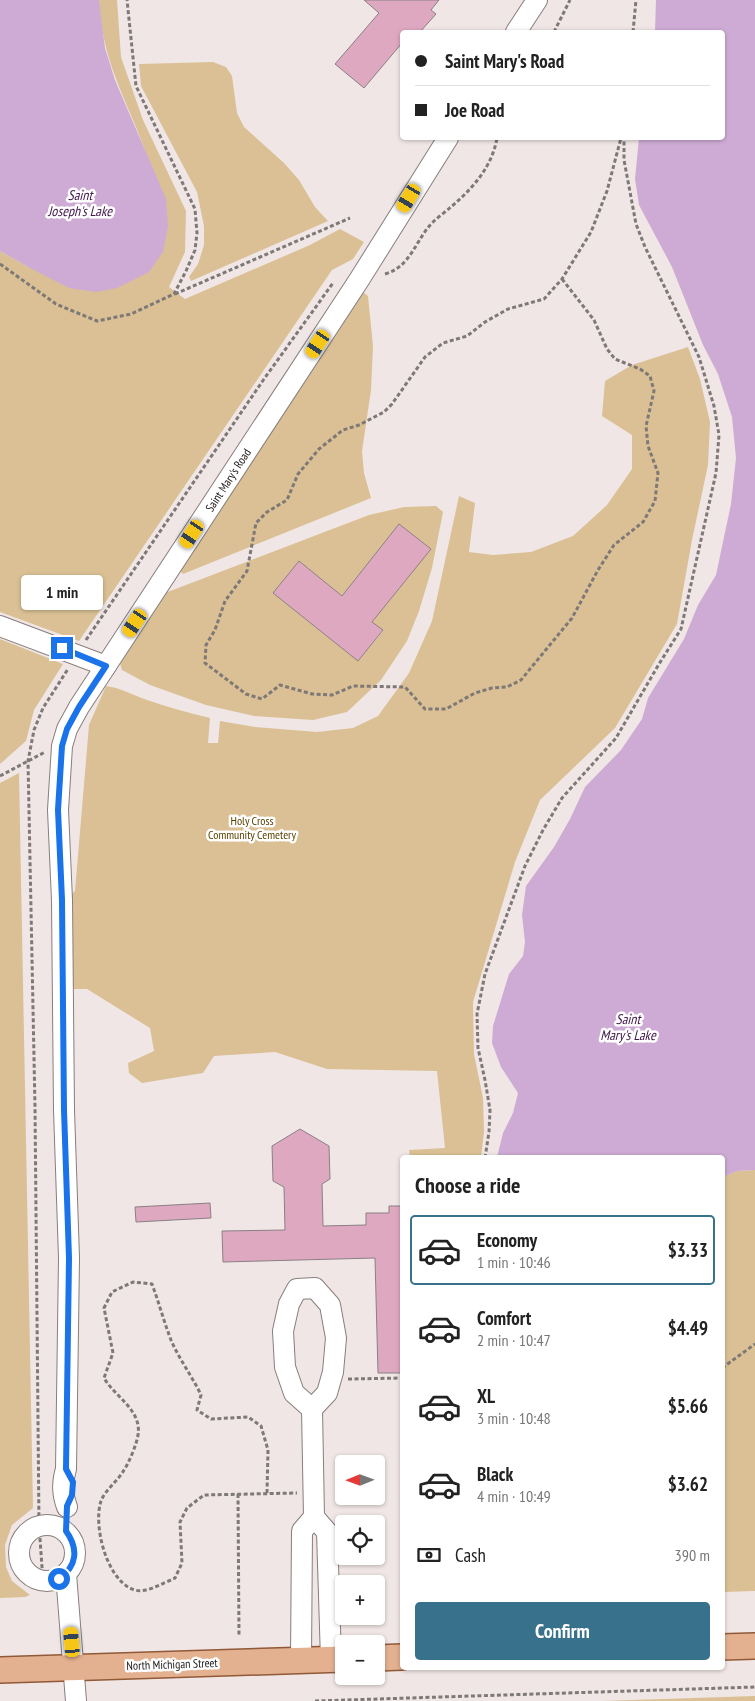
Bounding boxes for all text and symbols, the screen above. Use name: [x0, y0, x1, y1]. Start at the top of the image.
text: Saint Mary's Road: [445, 49, 564, 73]
text: Joe Road: [445, 98, 505, 122]
car: [394, 181, 423, 215]
water label: Saint Joseph's Lake: [47, 186, 113, 220]
car: [303, 327, 332, 361]
street label: Saint Mary's Road: [202, 446, 254, 514]
car: [177, 517, 206, 551]
callout: 1 min: [21, 576, 103, 610]
text: 1 min: [46, 582, 78, 602]
car: [120, 606, 149, 640]
route end: [51, 637, 73, 659]
park label: Holy Cross Community Cemetery: [208, 813, 296, 842]
water label: Saint Mary's Lake: [600, 1010, 657, 1044]
text: Choose a ride: [415, 1171, 520, 1199]
icon: car: [417, 1228, 462, 1273]
text: Economy: [477, 1228, 537, 1252]
text: $3.33: [668, 1238, 708, 1262]
text: 1 min · 10:46: [477, 1252, 551, 1272]
icon: car: [417, 1306, 462, 1351]
text: Comfort: [477, 1306, 531, 1330]
text: $4.49: [668, 1316, 708, 1340]
text: 2 min · 10:47: [477, 1330, 551, 1350]
icon: car: [417, 1384, 462, 1429]
text: XL: [477, 1384, 495, 1408]
text: $5.66: [668, 1394, 708, 1418]
text: 3 min · 10:48: [477, 1408, 551, 1428]
north arrow: [335, 1455, 385, 1505]
map controls: [335, 1455, 385, 1685]
icon: car: [417, 1462, 462, 1507]
text: Black: [477, 1462, 513, 1486]
text: $3.62: [668, 1472, 708, 1496]
text: 4 min · 10:49: [477, 1486, 551, 1506]
button: locate: [335, 1515, 385, 1565]
icon: cash: [415, 1541, 443, 1569]
text: Cash: [455, 1543, 486, 1567]
text: 390 m: [675, 1545, 710, 1565]
route start: [48, 1568, 70, 1590]
button: +: [335, 1575, 385, 1625]
button: Confirm: [415, 1602, 710, 1660]
car: [63, 1626, 80, 1658]
button: −: [335, 1635, 385, 1685]
street label: North Michigan Street: [126, 1655, 219, 1673]

